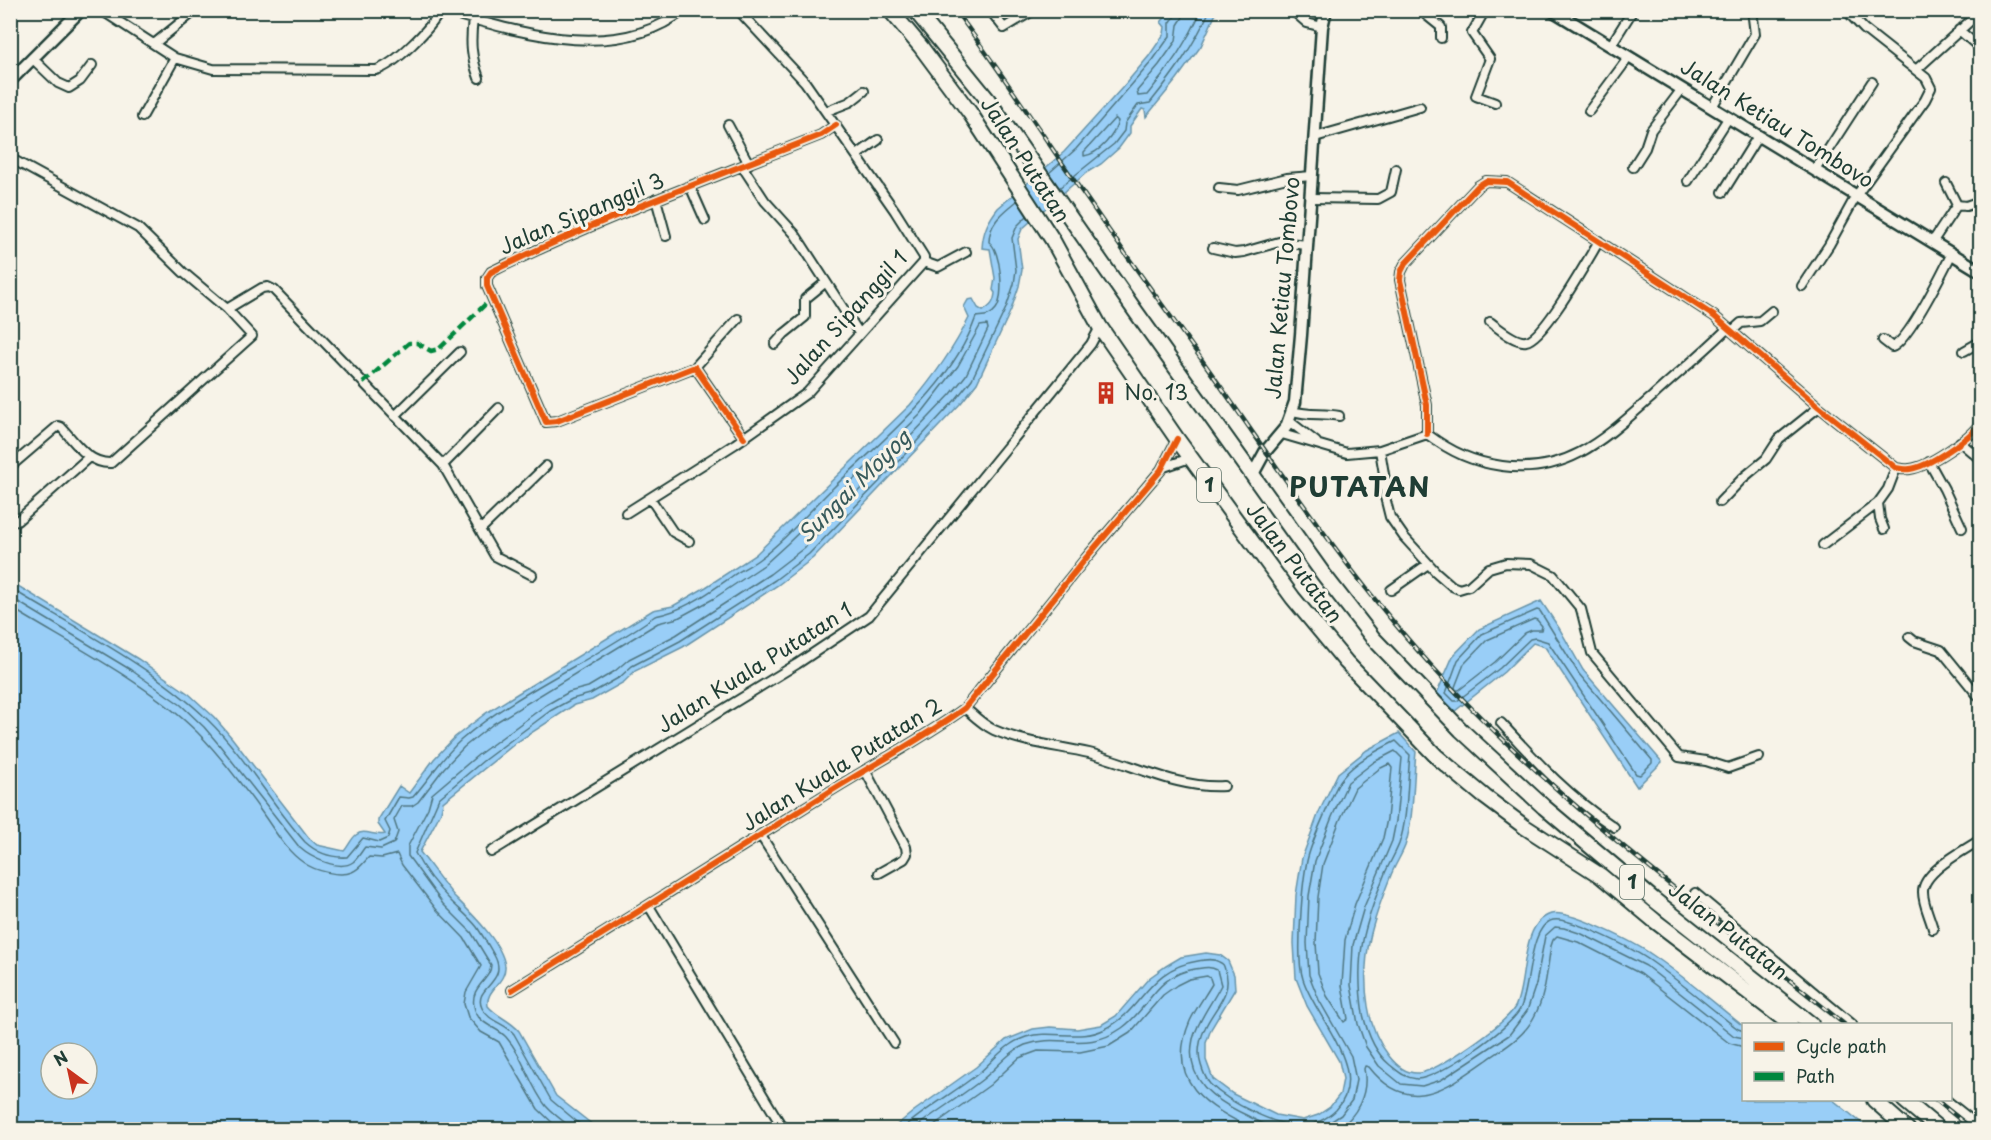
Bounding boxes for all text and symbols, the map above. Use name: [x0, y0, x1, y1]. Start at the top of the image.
street label: Jalan Ketiau Tombovo: [1675, 50, 1881, 195]
street label: Jalan Putatan: [974, 90, 1079, 228]
street label: Jalan Sipanggil 3: [494, 163, 669, 261]
street label: Jalan Ketiau Tombovo: [1255, 175, 1307, 400]
street label: Jalan Sipanggil 1: [775, 242, 914, 391]
place label: No. 13: [1124, 375, 1188, 407]
building icon: No. 13: [1093, 380, 1119, 406]
water label: Sungai Moyog: [789, 420, 918, 549]
district label: PUTATAN: [1289, 465, 1431, 506]
road number: 1: [1197, 468, 1221, 502]
street label: Jalan Putatan: [1239, 495, 1352, 629]
street label: Jalan Kuala Putatan 1: [650, 593, 858, 740]
street label: Jalan Kuala Putatan 2: [735, 689, 947, 838]
road number: 1: [1620, 865, 1644, 899]
street label: Jalan Putatan: [1663, 872, 1796, 986]
legend: [1742, 1023, 1952, 1101]
text: Cycle path: [1796, 1032, 1887, 1059]
north arrow: [39, 1041, 99, 1101]
text: N: [48, 1044, 72, 1071]
text: Path: [1796, 1062, 1835, 1089]

